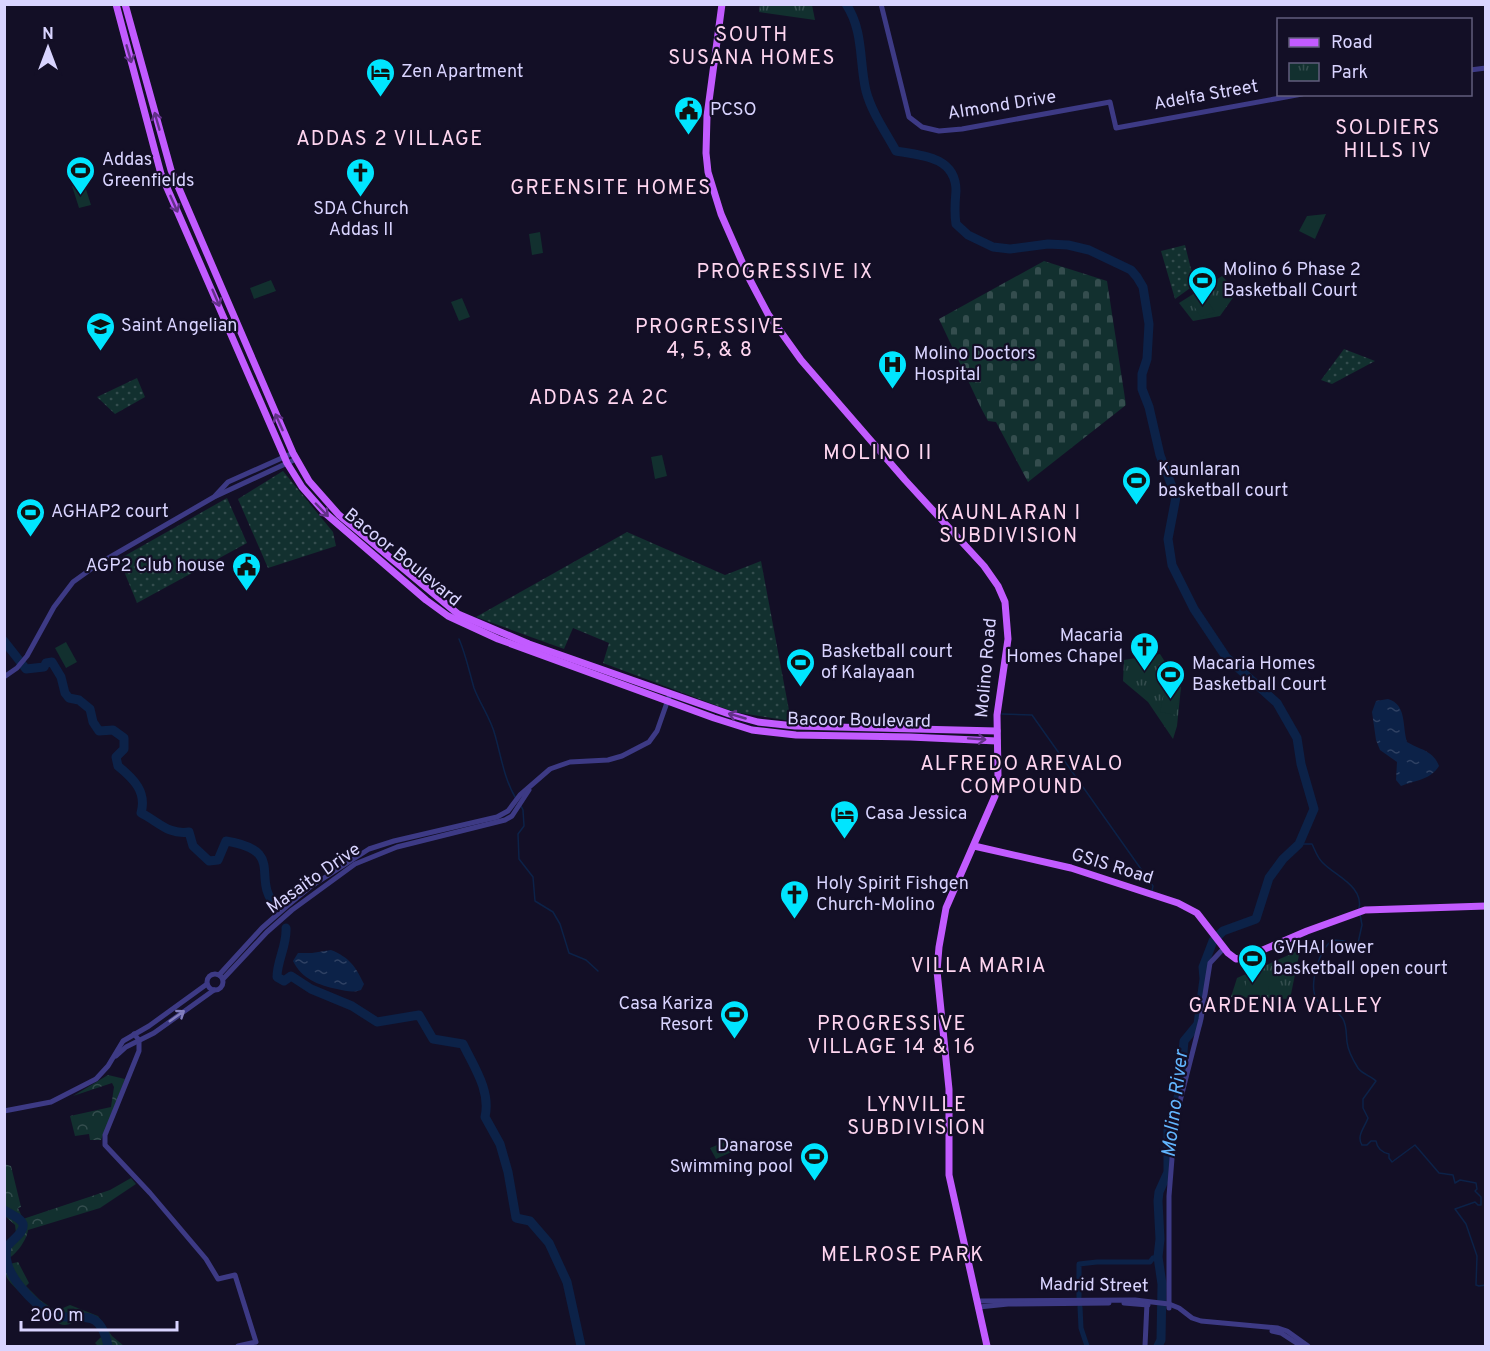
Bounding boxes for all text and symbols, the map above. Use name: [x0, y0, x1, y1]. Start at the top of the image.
north arrow: [18, 18, 78, 78]
legend: [1277, 18, 1472, 96]
district label: SOUTH SUSANA HOMES: [668, 23, 836, 72]
text: N: [42, 25, 54, 45]
text: Road: [1331, 32, 1373, 55]
one-way arrow: [124, 45, 135, 64]
hotel icon: Zen Apartment: [364, 56, 396, 98]
place label: Zen Apartment: [401, 61, 524, 84]
text: Park: [1331, 62, 1368, 85]
street label: Adelfa Street: [1152, 75, 1260, 117]
street label: Almond Drive: [946, 86, 1058, 126]
public building icon: PCSO: [673, 94, 705, 136]
place label: PCSO: [710, 99, 757, 122]
one-way arrow: [151, 112, 162, 131]
district label: SOLDIERS HILLS IV: [1335, 116, 1441, 165]
district label: ADDAS 2 VILLAGE: [296, 127, 484, 153]
place label: Addas Greenfields: [102, 149, 194, 193]
sports icon: Addas Greenfields: [65, 154, 97, 196]
church icon: SDA Church Addas II: [345, 156, 377, 198]
district label: GREENSITE HOMES: [510, 176, 712, 202]
one-way arrow: [169, 195, 181, 213]
place label: SDA Church Addas II: [313, 198, 409, 242]
place label: Molino 6 Phase 2 Basketball Court: [1223, 259, 1361, 303]
district label: PROGRESSIVE IX: [697, 260, 873, 286]
sports icon: Molino 6 Phase 2 Basketball Court: [1186, 264, 1218, 306]
one-way arrow: [210, 289, 222, 307]
school or university icon: Saint Angelian: [84, 310, 116, 352]
place label: Saint Angelian: [121, 315, 237, 338]
district label: PROGRESSIVE 4, 5, & 8: [635, 315, 785, 364]
place label: Molino Doctors Hospital: [914, 343, 1036, 387]
hospital icon: Molino Doctors Hospital: [877, 348, 909, 390]
district label: ADDAS 2A 2C: [529, 386, 669, 412]
one-way arrow: [273, 413, 285, 431]
district label: MOLINO II: [823, 440, 933, 467]
place label: Kaunlaran basketball court: [1158, 459, 1288, 503]
sports icon: Kaunlaran basketball court: [1121, 464, 1153, 506]
sports icon: AGHAP2 court: [14, 496, 46, 538]
place label: AGHAP2 court: [51, 501, 169, 524]
district label: KAUNLARAN I SUBDIVISION: [936, 501, 1082, 550]
one-way arrow: [315, 502, 329, 517]
street label: Bacoor Boulevard: [339, 504, 465, 612]
public building icon: AGP2 Club house: [230, 550, 262, 592]
place label: AGP2 Club house: [85, 555, 225, 578]
street label: Molino Road: [971, 617, 1003, 719]
place label: Macaria Homes Chapel: [1006, 625, 1123, 669]
church icon: Macaria Homes Chapel: [1128, 630, 1160, 672]
place label: Basketball court of Kalayaan: [821, 641, 953, 685]
sports icon: Basketball court of Kalayaan: [784, 646, 816, 688]
place label: Macaria Homes Basketball Court: [1192, 653, 1326, 697]
sports icon: Macaria Homes Basketball Court: [1155, 658, 1187, 700]
street label: Bacoor Boulevard: [787, 708, 931, 734]
one-way arrow: [728, 710, 747, 721]
one-way arrow: [967, 734, 987, 745]
district label: ALFREDO AREVALO COMPOUND: [920, 752, 1124, 801]
hotel icon: Casa Jessica: [828, 798, 860, 840]
place label: Casa Jessica: [865, 803, 967, 826]
street label: Masaito Drive: [263, 838, 365, 920]
street label: GSIS Road: [1068, 844, 1156, 890]
place label: Holy Spirit Fishgen Church-Molino: [816, 873, 969, 917]
church icon: Holy Spirit Fishgen Church-Molino: [779, 878, 811, 920]
place label: GVHAI lower basketball open court: [1273, 937, 1448, 981]
sports icon: GVHAI lower basketball open court: [1236, 942, 1268, 984]
district label: VILLA MARIA: [911, 954, 1047, 980]
place label: Casa Kariza Resort: [619, 993, 713, 1037]
district label: GARDENIA VALLEY: [1188, 994, 1384, 1020]
sports icon: Casa Kariza Resort: [718, 998, 750, 1040]
one-way arrow: [169, 1010, 185, 1022]
district label: PROGRESSIVE VILLAGE 14 & 16: [808, 1012, 976, 1061]
water label: Molino River: [1157, 1048, 1196, 1159]
district label: LYNVILLE SUBDIVISION: [847, 1093, 987, 1142]
place label: Danarose Swimming pool: [670, 1135, 793, 1179]
sports icon: Danarose Swimming pool: [798, 1140, 830, 1182]
district label: MELROSE PARK: [821, 1243, 985, 1269]
street label: Madrid Street: [1039, 1274, 1149, 1298]
scale bar: [21, 1294, 177, 1332]
text: 200 m: [30, 1305, 83, 1328]

